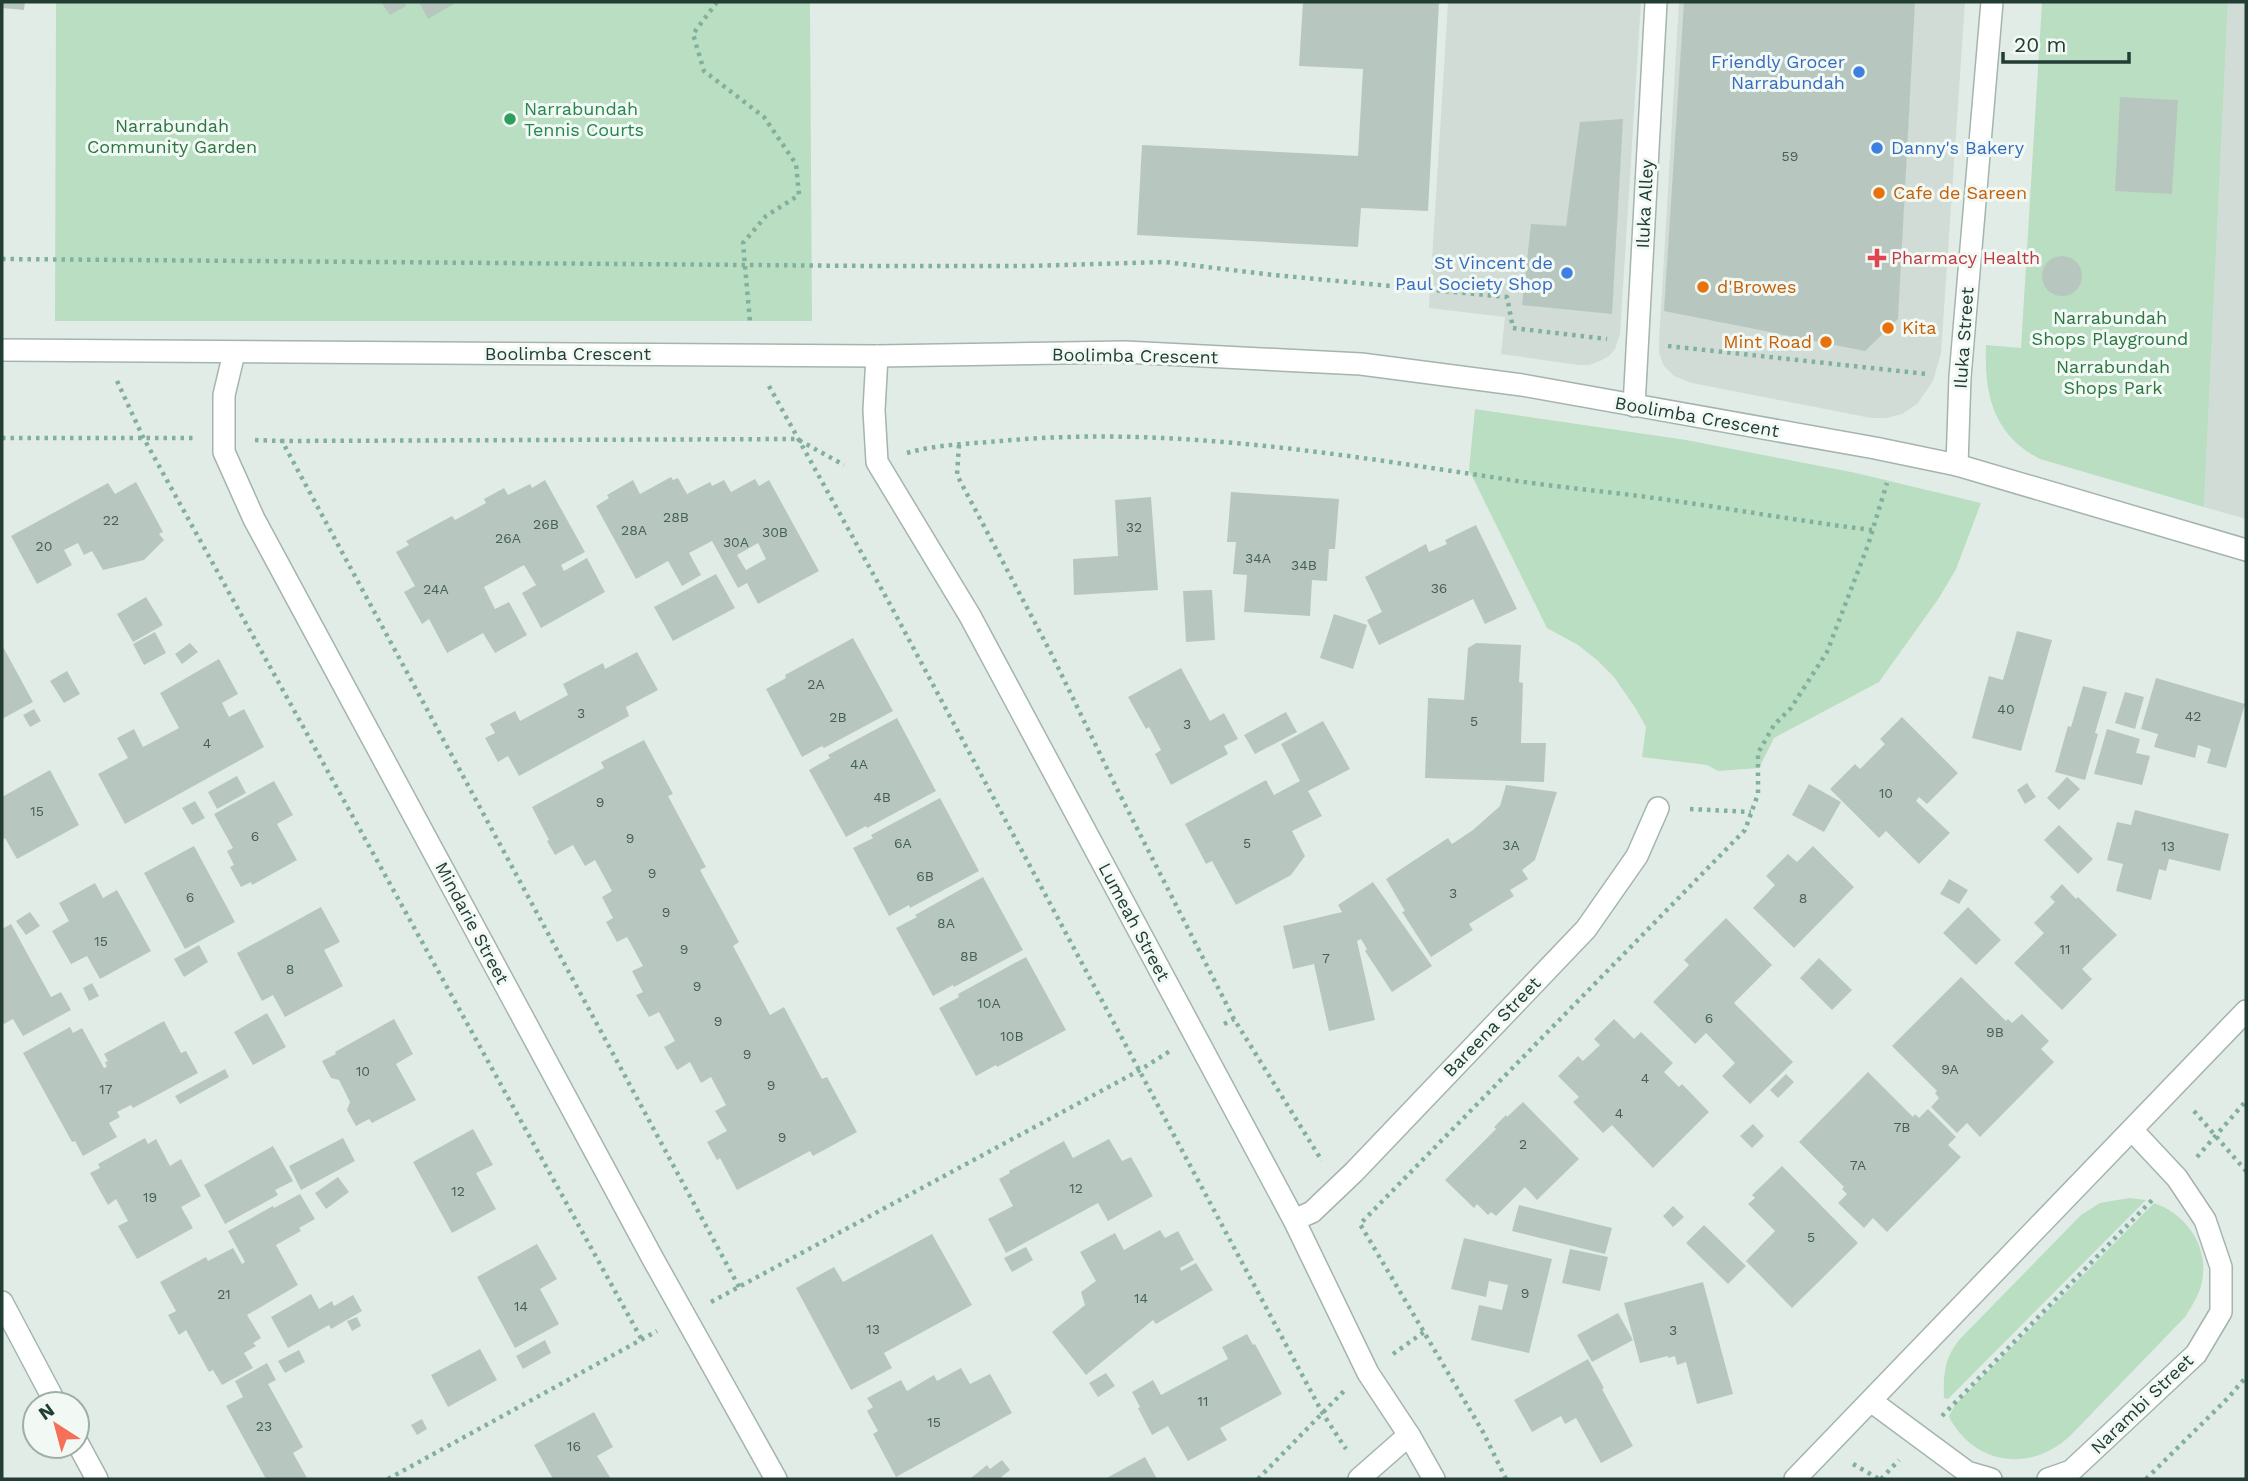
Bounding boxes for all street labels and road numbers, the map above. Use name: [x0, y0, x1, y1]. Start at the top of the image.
street label: Iluka Alley: [1632, 158, 1657, 249]
street label: Iluka Street: [1949, 286, 1978, 390]
street label: Boolimba Crescent: [485, 343, 652, 364]
street label: Boolimba Crescent: [1052, 344, 1219, 367]
street label: Boolimba Crescent: [1613, 392, 1781, 441]
street label: Mindarie Street: [431, 858, 514, 988]
street label: Lumeah Street: [1094, 859, 1175, 985]
street label: Bareena Street: [1439, 972, 1545, 1081]
street label: Narambi Street: [2086, 1349, 2198, 1458]

